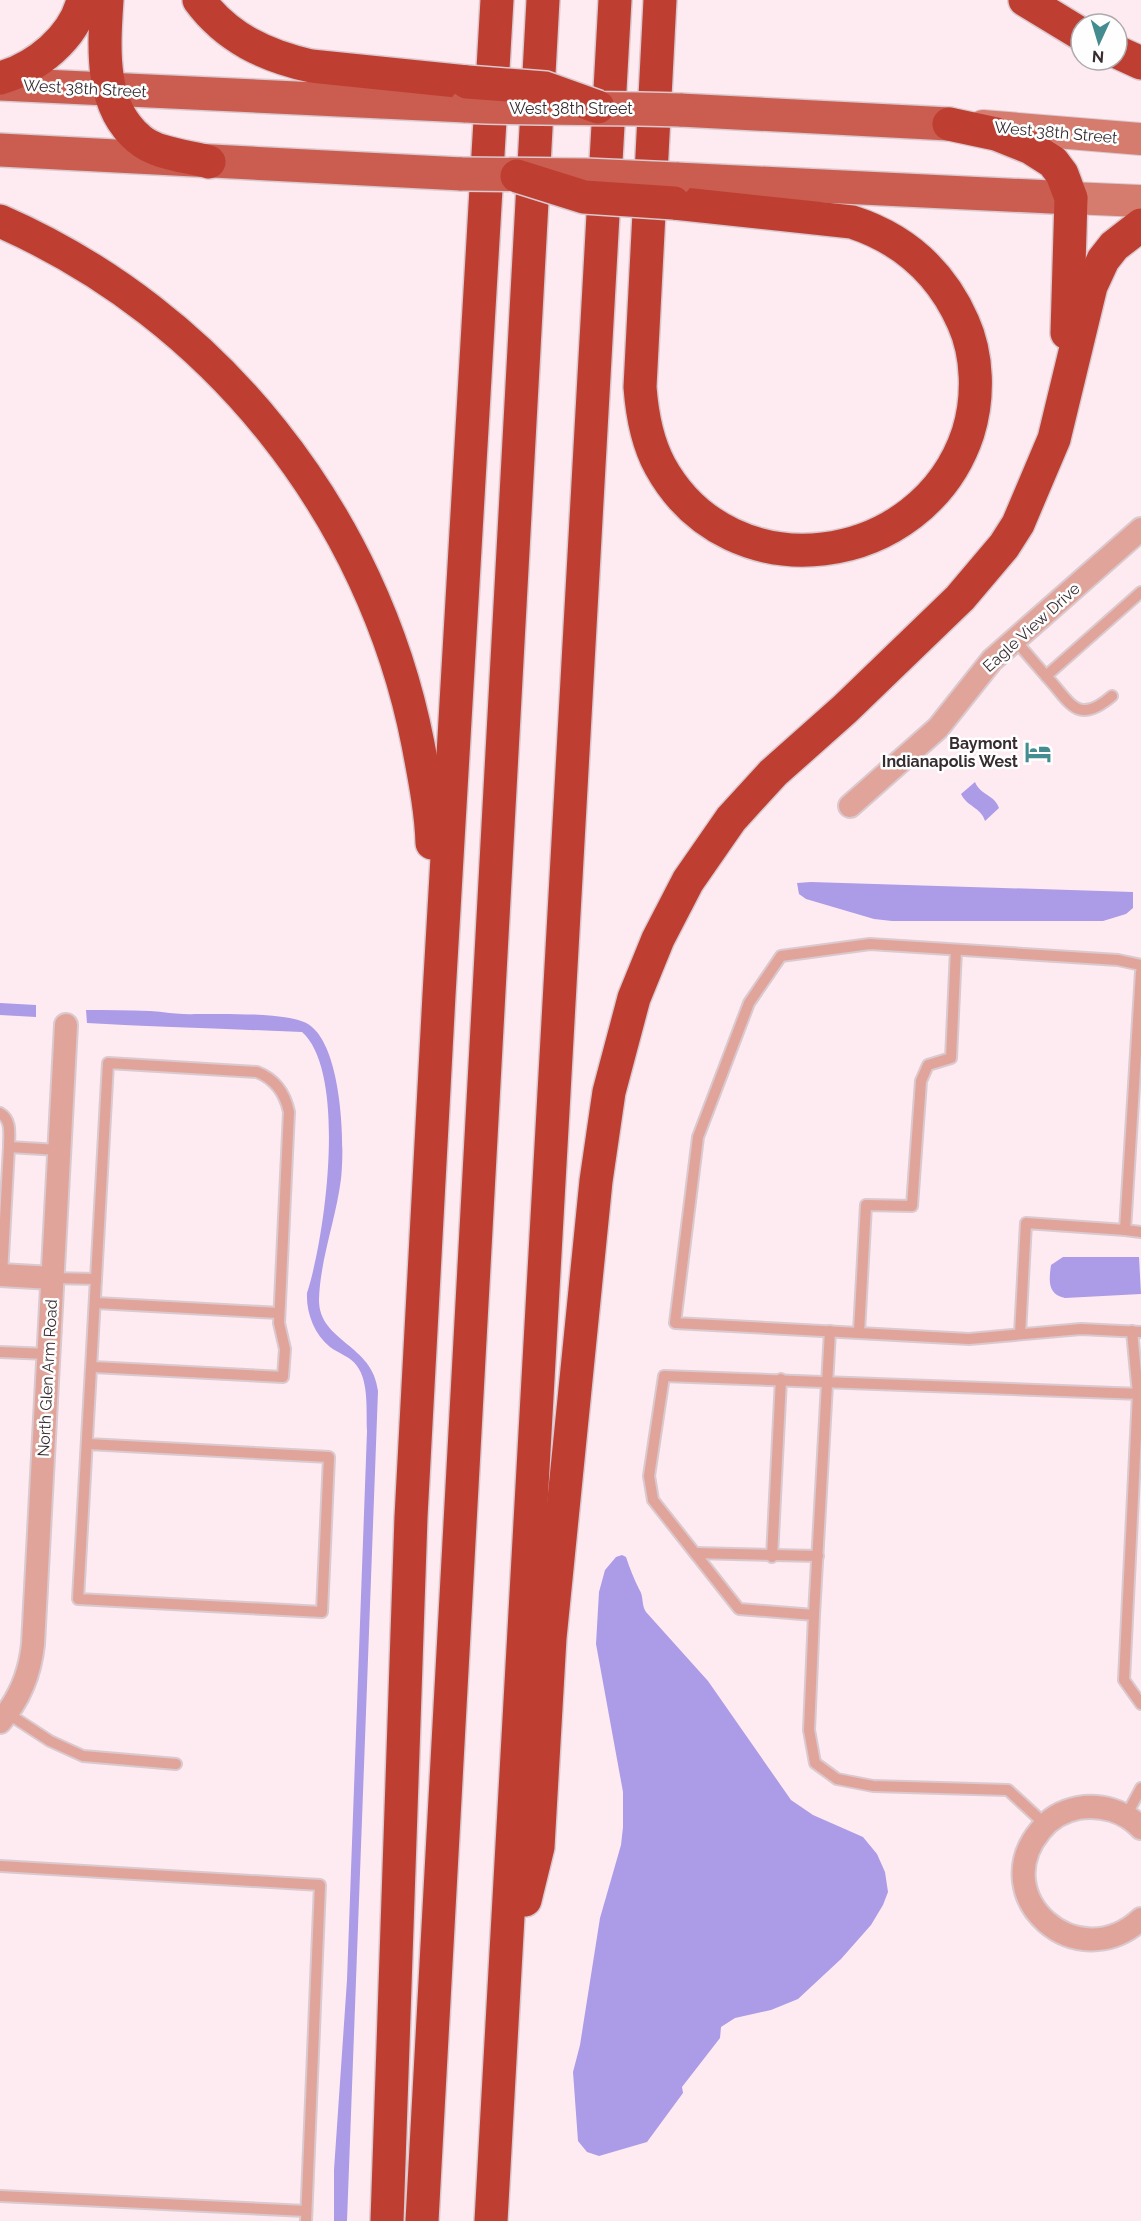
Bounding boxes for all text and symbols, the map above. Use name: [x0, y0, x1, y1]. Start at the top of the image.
north arrow: [1069, 12, 1129, 72]
text: N: [1091, 47, 1105, 66]
street label: West 38th Street: [23, 76, 148, 101]
street label: West 38th Street: [509, 99, 633, 118]
street label: West 38th Street: [994, 118, 1119, 147]
street label: Eagle View Drive: [979, 579, 1084, 676]
place label: Baymont Indianapolis West: [882, 734, 1018, 771]
hotel icon: Baymont Indianapolis West: [1023, 737, 1053, 767]
street label: North Glen Arm Road: [34, 1299, 61, 1457]

